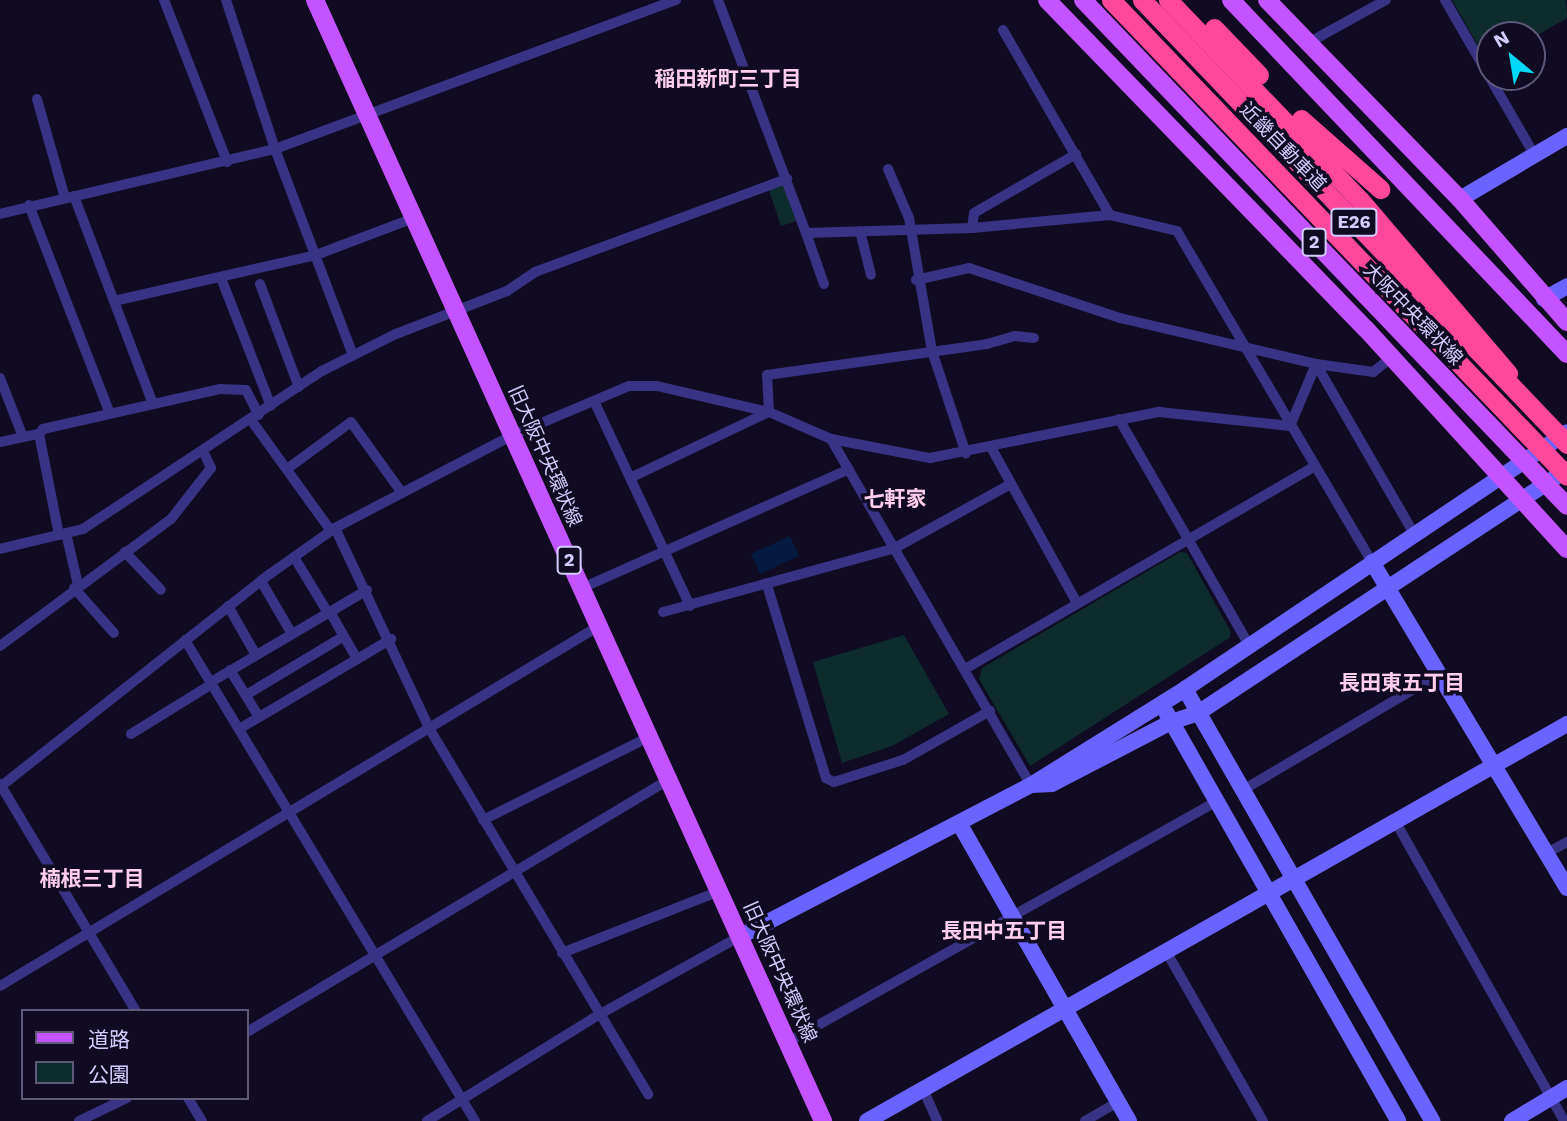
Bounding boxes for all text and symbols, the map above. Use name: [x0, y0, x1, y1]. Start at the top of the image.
north arrow: [1476, 21, 1546, 91]
text: N: [1489, 26, 1513, 53]
district label: 稲田新町三丁目: [655, 66, 801, 92]
street label: 近畿自動車道: [1235, 98, 1331, 196]
road number: E26: [1330, 208, 1378, 236]
road number: 2: [1300, 228, 1328, 256]
street label: 大阪中央環状線: [1359, 258, 1467, 370]
street label: 旧大阪中央環状線: [504, 382, 586, 530]
district label: 七軒家: [864, 486, 926, 512]
road number: 2: [555, 546, 583, 574]
district label: 長田東五丁目: [1339, 670, 1465, 696]
district label: 楠根三丁目: [40, 866, 144, 892]
street label: 旧大阪中央環状線: [739, 898, 821, 1046]
district label: 長田中五丁目: [941, 918, 1067, 944]
legend: [21, 1009, 248, 1100]
text: 道路: [88, 1027, 130, 1052]
text: 公園: [88, 1062, 130, 1087]

